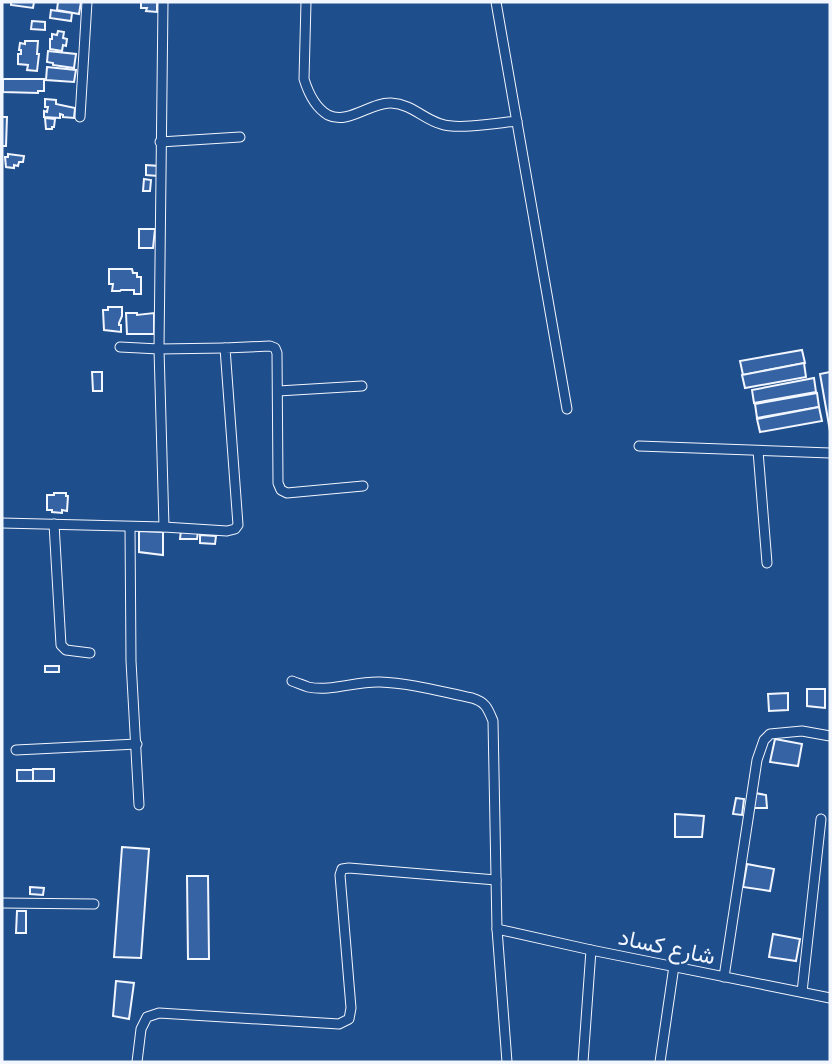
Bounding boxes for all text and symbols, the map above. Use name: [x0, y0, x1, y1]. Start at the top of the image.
street label: شارع كساد: [616, 921, 718, 972]

